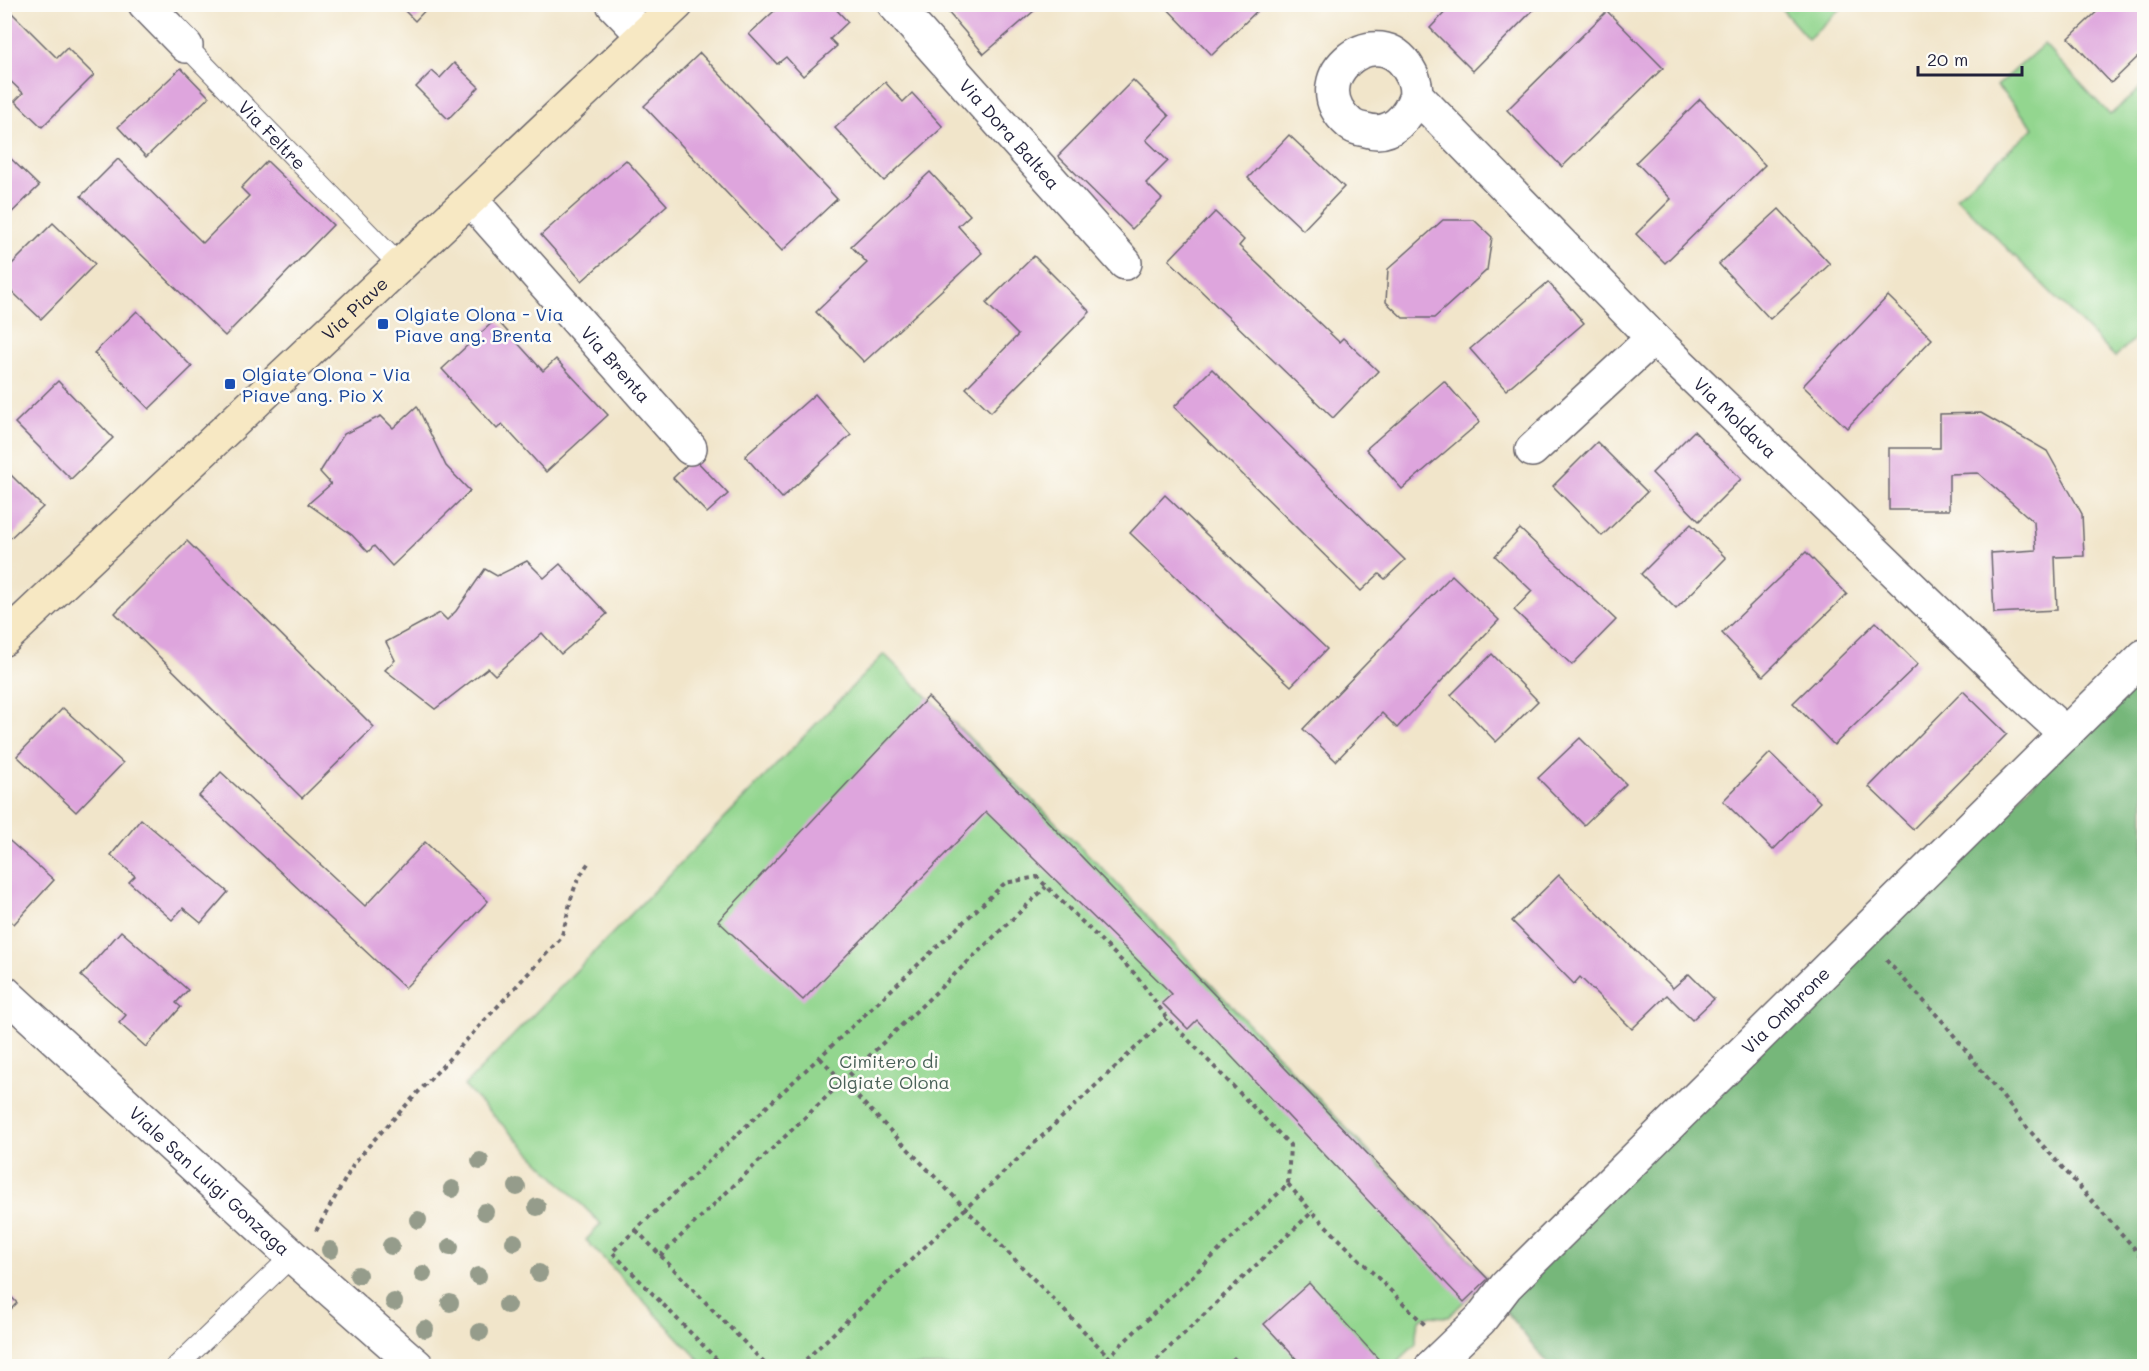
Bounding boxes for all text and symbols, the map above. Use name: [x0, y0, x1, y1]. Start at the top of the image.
scale bar: [1918, 39, 2022, 77]
text: 20 m: [1927, 47, 1968, 71]
street label: Via Dora Baltea: [954, 73, 1066, 194]
street label: Via Feltre: [233, 95, 312, 175]
street label: Via Piave: [316, 271, 393, 345]
place label: Olgiate Olona - Via Piave ang. Brenta: [395, 302, 564, 347]
marker: Olgiate Olona - Via Piave ang. Brenta: [376, 317, 390, 331]
street label: Via Brenta: [576, 321, 656, 408]
place label: Olgiate Olona - Via Piave ang. Pio X: [242, 362, 411, 407]
street label: Via Moldava: [1689, 372, 1782, 463]
marker: Olgiate Olona - Via Piave ang. Pio X: [223, 377, 237, 391]
street label: Via Ombrone: [1736, 961, 1835, 1059]
park label: Cimitero di Olgiate Olona: [828, 1049, 950, 1094]
street label: Viale San Luigi Gonzaga: [124, 1101, 295, 1260]

